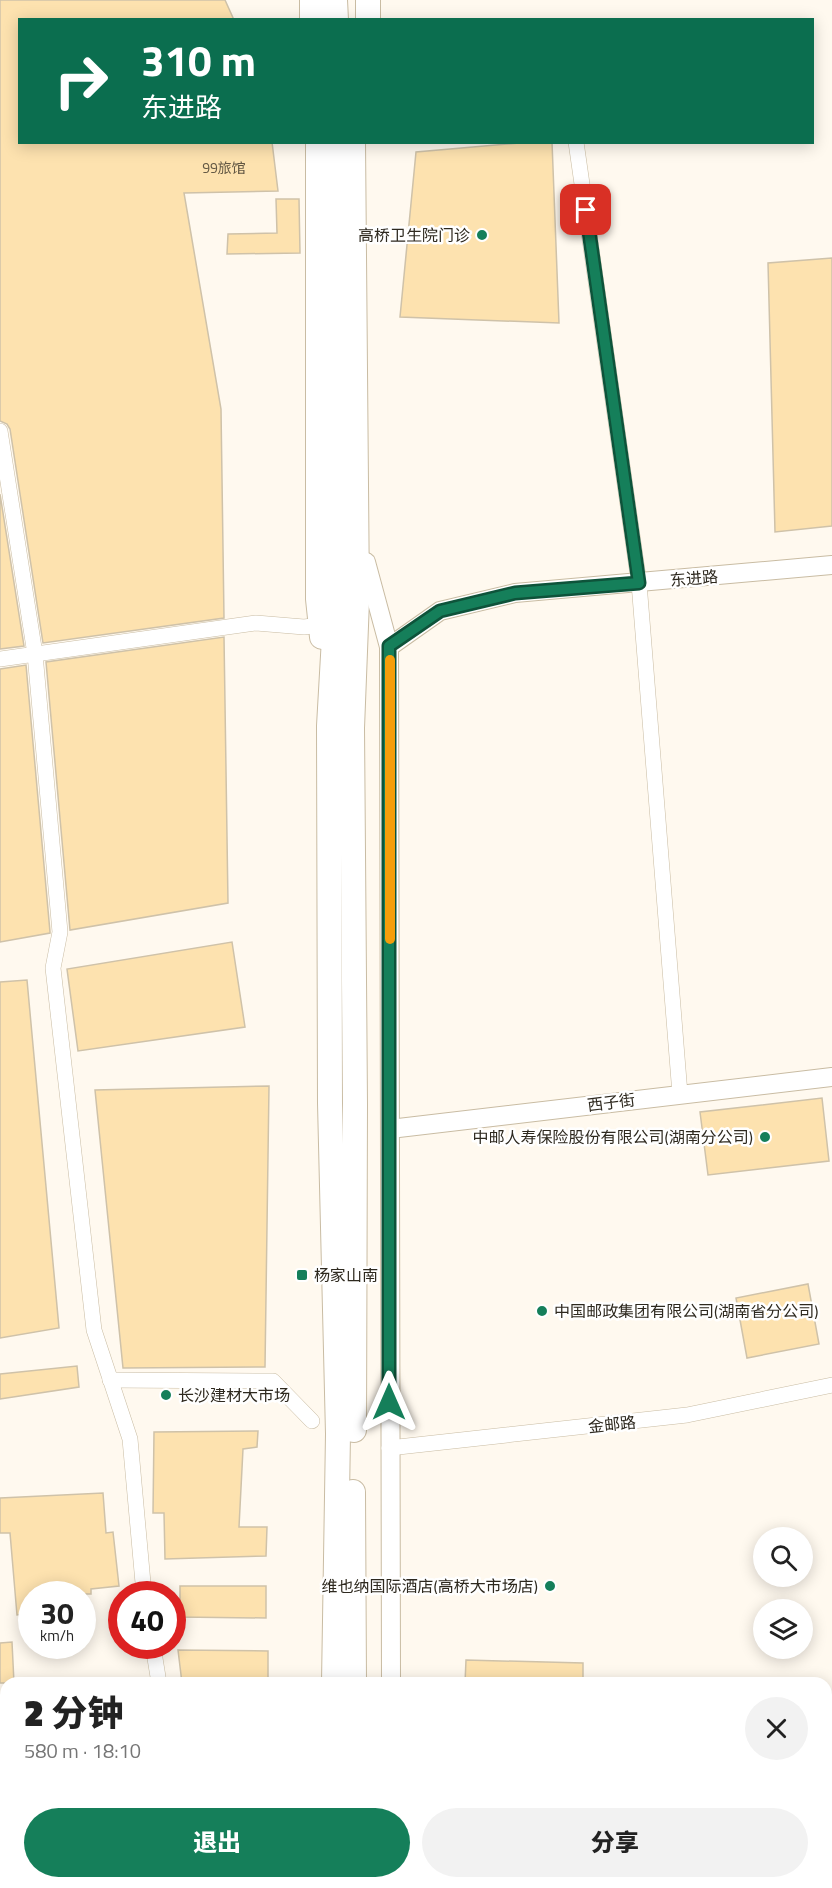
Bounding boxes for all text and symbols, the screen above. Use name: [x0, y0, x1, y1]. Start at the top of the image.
text: 310 m: [141, 28, 256, 92]
icon: right: [42, 42, 120, 120]
text: 东进路: [141, 86, 222, 127]
house number: 99旅馆: [202, 157, 246, 178]
pin: [560, 184, 611, 235]
icon: arrive: [569, 193, 602, 226]
place label: 高桥卫生院门诊: [358, 223, 470, 247]
marker: 高桥卫生院门诊: [475, 228, 489, 242]
street label: 东进路: [669, 564, 719, 592]
street label: 西子街: [586, 1087, 636, 1117]
place label: 中邮人寿保险股份有限公司(湖南分公司): [473, 1125, 753, 1149]
marker: 中邮人寿保险股份有限公司(湖南分公司): [758, 1130, 772, 1144]
place label: 杨家山南: [314, 1263, 378, 1287]
marker: 杨家山南: [295, 1268, 309, 1282]
place label: 中国邮政集团有限公司(湖南省分公司): [554, 1299, 818, 1323]
marker: 中国邮政集团有限公司(湖南省分公司): [535, 1304, 549, 1318]
position arrow: [357, 1370, 421, 1434]
place label: 长沙建材大市场: [178, 1383, 290, 1407]
marker: 长沙建材大市场: [159, 1388, 173, 1402]
street label: 金邮路: [587, 1410, 637, 1438]
map controls: [753, 1527, 813, 1659]
button: search: [753, 1527, 813, 1587]
place label: 维也纳国际酒店(高桥大市场店): [322, 1574, 538, 1598]
marker: 维也纳国际酒店(高桥大市场店): [543, 1579, 557, 1593]
speed limit sign: 40: [108, 1581, 186, 1659]
text: 30: [40, 1590, 74, 1636]
button: layers: [753, 1599, 813, 1659]
text: km/h: [40, 1624, 74, 1647]
text: 2 分钟: [24, 1685, 124, 1740]
button: close: [745, 1697, 808, 1760]
text: 580 m · 18:10: [24, 1735, 141, 1766]
button: 退出: [24, 1808, 410, 1877]
button: 分享: [422, 1808, 808, 1877]

